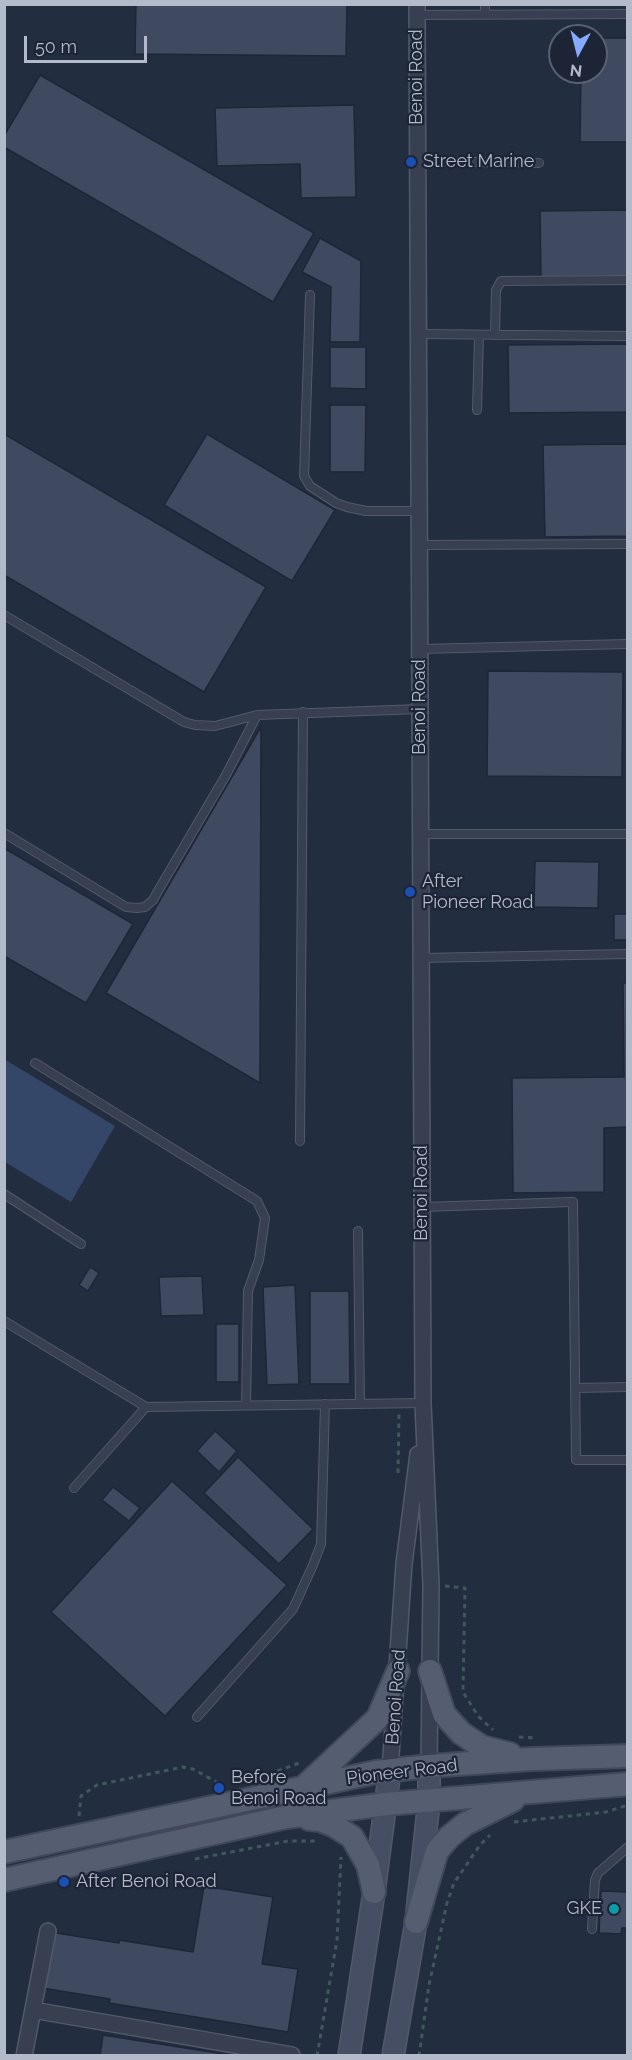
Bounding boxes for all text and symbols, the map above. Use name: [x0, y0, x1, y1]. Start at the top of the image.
scale bar: [27, 24, 150, 62]
north arrow: [548, 24, 608, 84]
street label: Benoi Road: [406, 29, 428, 125]
text: 50 m: [35, 36, 77, 57]
text: N: [569, 60, 583, 81]
place label: Street Marine: [423, 151, 534, 173]
marker: Street Marine: [404, 155, 418, 169]
street label: Benoi Road: [409, 659, 431, 755]
place label: After Pioneer Road: [422, 871, 534, 914]
marker: After Pioneer Road: [403, 885, 417, 899]
street label: Benoi Road: [411, 1145, 433, 1241]
street label: Benoi Road: [382, 1649, 410, 1745]
street label: Pioneer Road: [345, 1754, 459, 1790]
place label: Before Benoi Road: [231, 1767, 326, 1810]
marker: Before Benoi Road: [212, 1781, 226, 1795]
place label: After Benoi Road: [76, 1871, 217, 1893]
marker: After Benoi Road: [57, 1875, 71, 1889]
place label: GKE: [567, 1898, 602, 1920]
marker: GKE: [607, 1902, 621, 1916]

